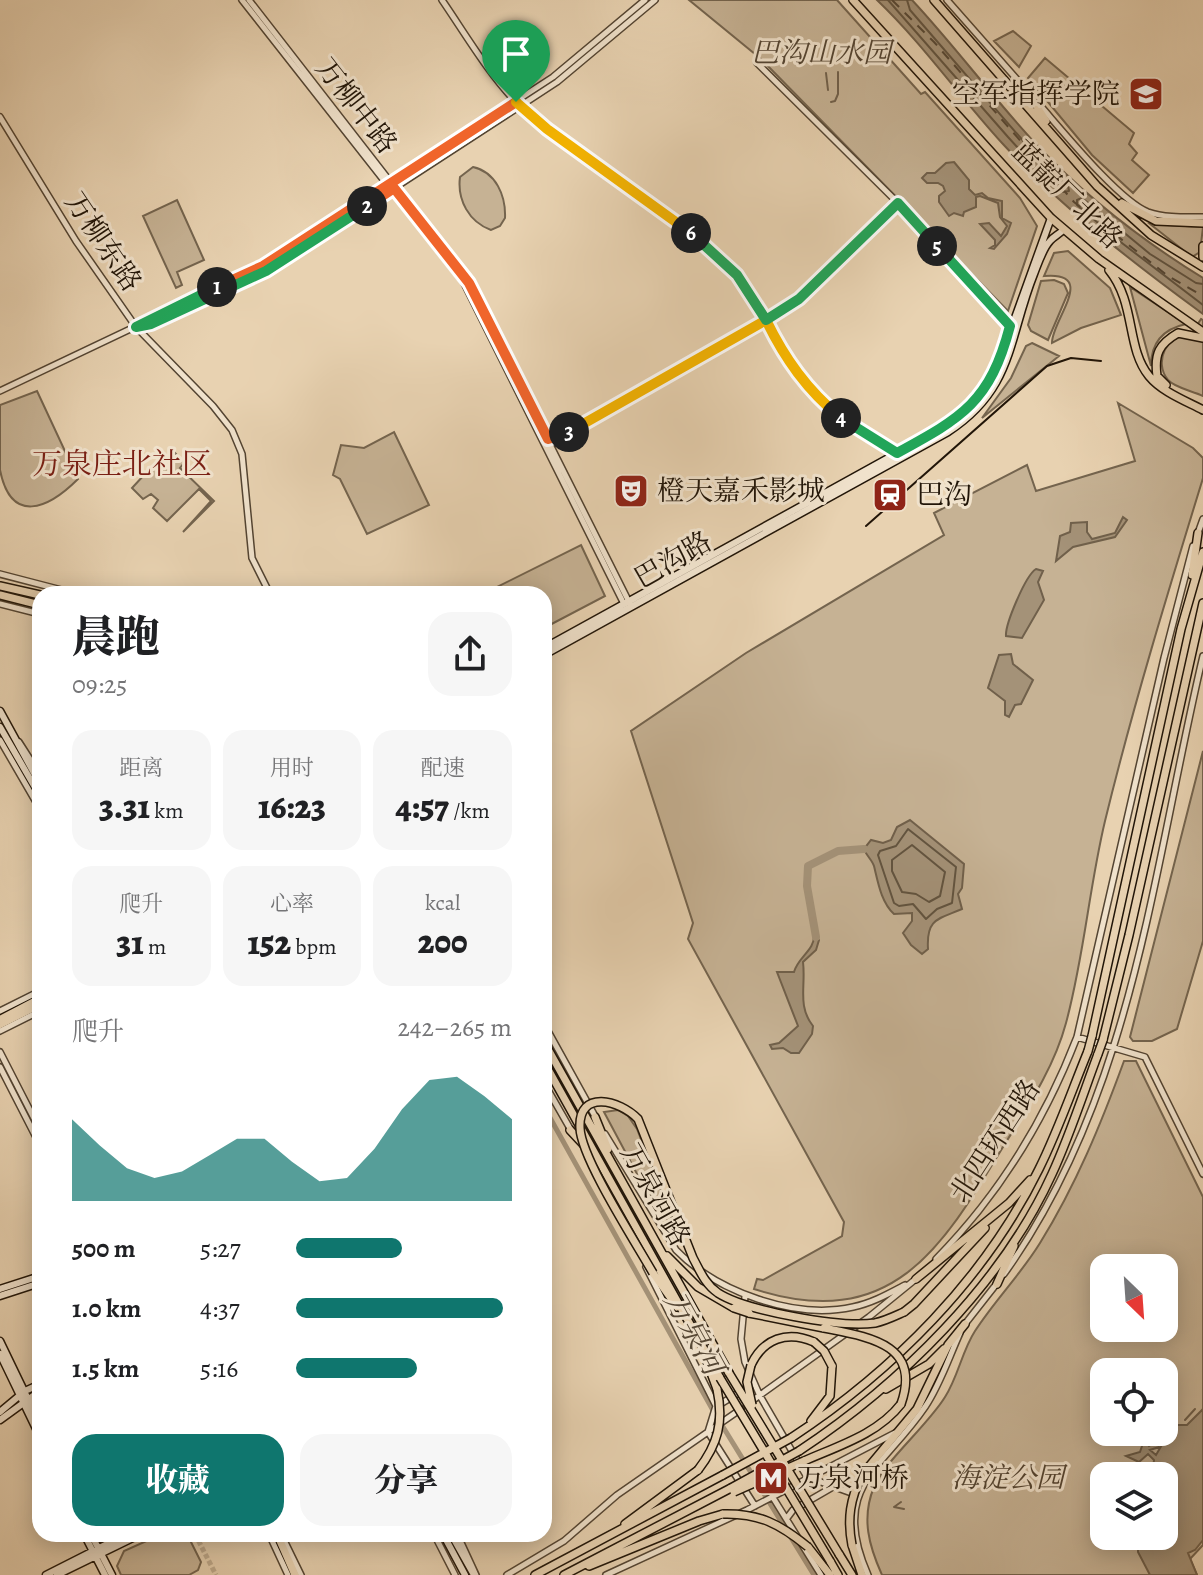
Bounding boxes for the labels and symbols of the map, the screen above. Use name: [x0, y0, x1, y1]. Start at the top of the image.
pin: [482, 20, 550, 102]
park label: 巴沟山水园: [751, 34, 895, 72]
street label: 万柳中路: [307, 50, 405, 162]
place label: 空军指挥学院: [952, 75, 1120, 113]
school or university icon: 空军指挥学院: [1127, 75, 1165, 113]
street label: 蓝靛厂北路: [1003, 133, 1131, 257]
street label: 万柳东路: [56, 185, 150, 299]
pin: 2: [347, 186, 387, 226]
pin: 6: [671, 213, 711, 253]
pin: 5: [917, 226, 957, 266]
pin: 1: [197, 267, 237, 307]
pin: 4: [821, 398, 861, 438]
pin: 3: [549, 412, 589, 452]
district label: 万泉庄北社区: [32, 444, 212, 484]
theatre icon: 橙天嘉禾影城: [612, 472, 650, 510]
place label: 橙天嘉禾影城: [657, 472, 825, 510]
station icon: 巴沟: [871, 476, 909, 514]
place label: 巴沟: [916, 476, 972, 514]
street label: 巴沟路: [627, 523, 719, 597]
street label: 北四环西路: [941, 1072, 1049, 1210]
street label: 万泉河路: [611, 1137, 699, 1253]
north arrow: [1090, 1254, 1178, 1342]
water label: 万泉河: [655, 1284, 736, 1386]
metro station icon: 万泉河桥: [752, 1459, 790, 1497]
place label: 万泉河桥: [797, 1459, 909, 1497]
park label: 海淀公园: [952, 1459, 1068, 1497]

